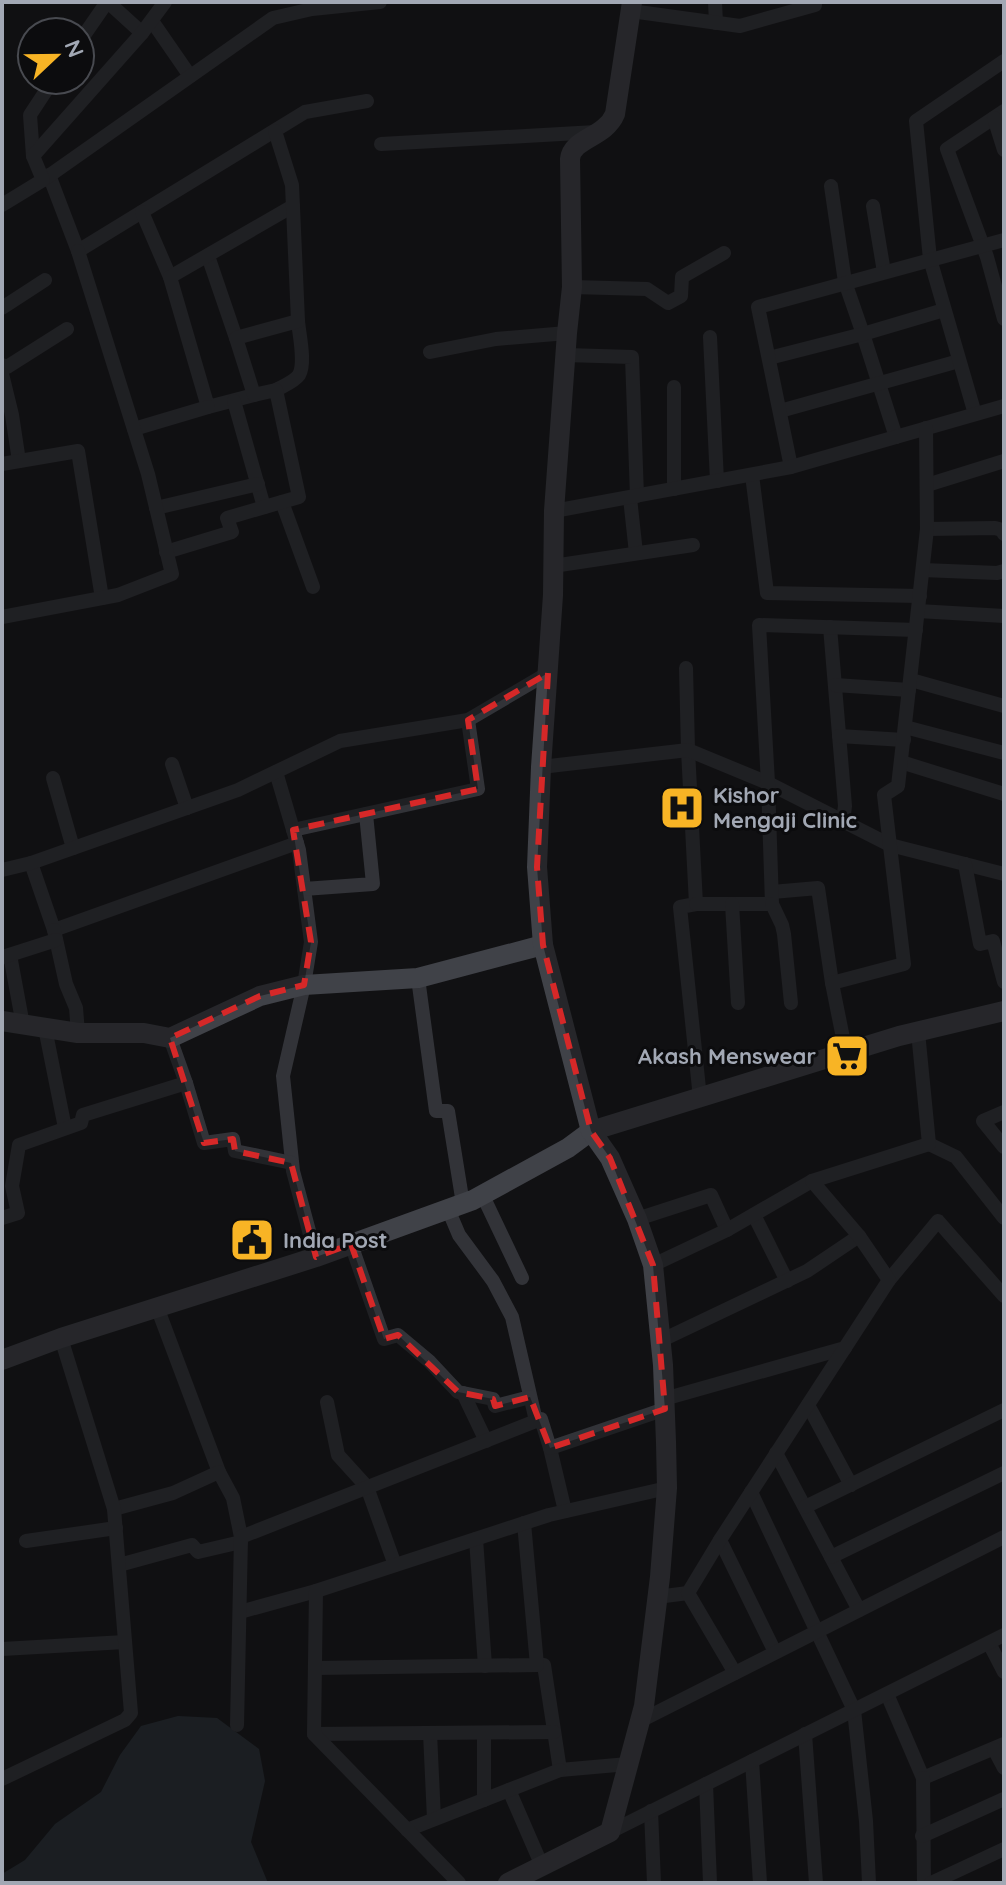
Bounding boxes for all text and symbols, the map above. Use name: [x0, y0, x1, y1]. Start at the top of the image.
north arrow: [16, 16, 96, 96]
text: N: [59, 36, 91, 61]
place label: Kishor Mengaji Clinic: [713, 781, 857, 834]
hospital icon: Kishor Mengaji Clinic: [658, 784, 706, 832]
supermarket icon: Akash Menswear: [823, 1032, 871, 1080]
place label: Akash Menswear: [638, 1042, 816, 1070]
public building icon: India Post: [228, 1216, 276, 1264]
place label: India Post: [283, 1226, 388, 1254]

